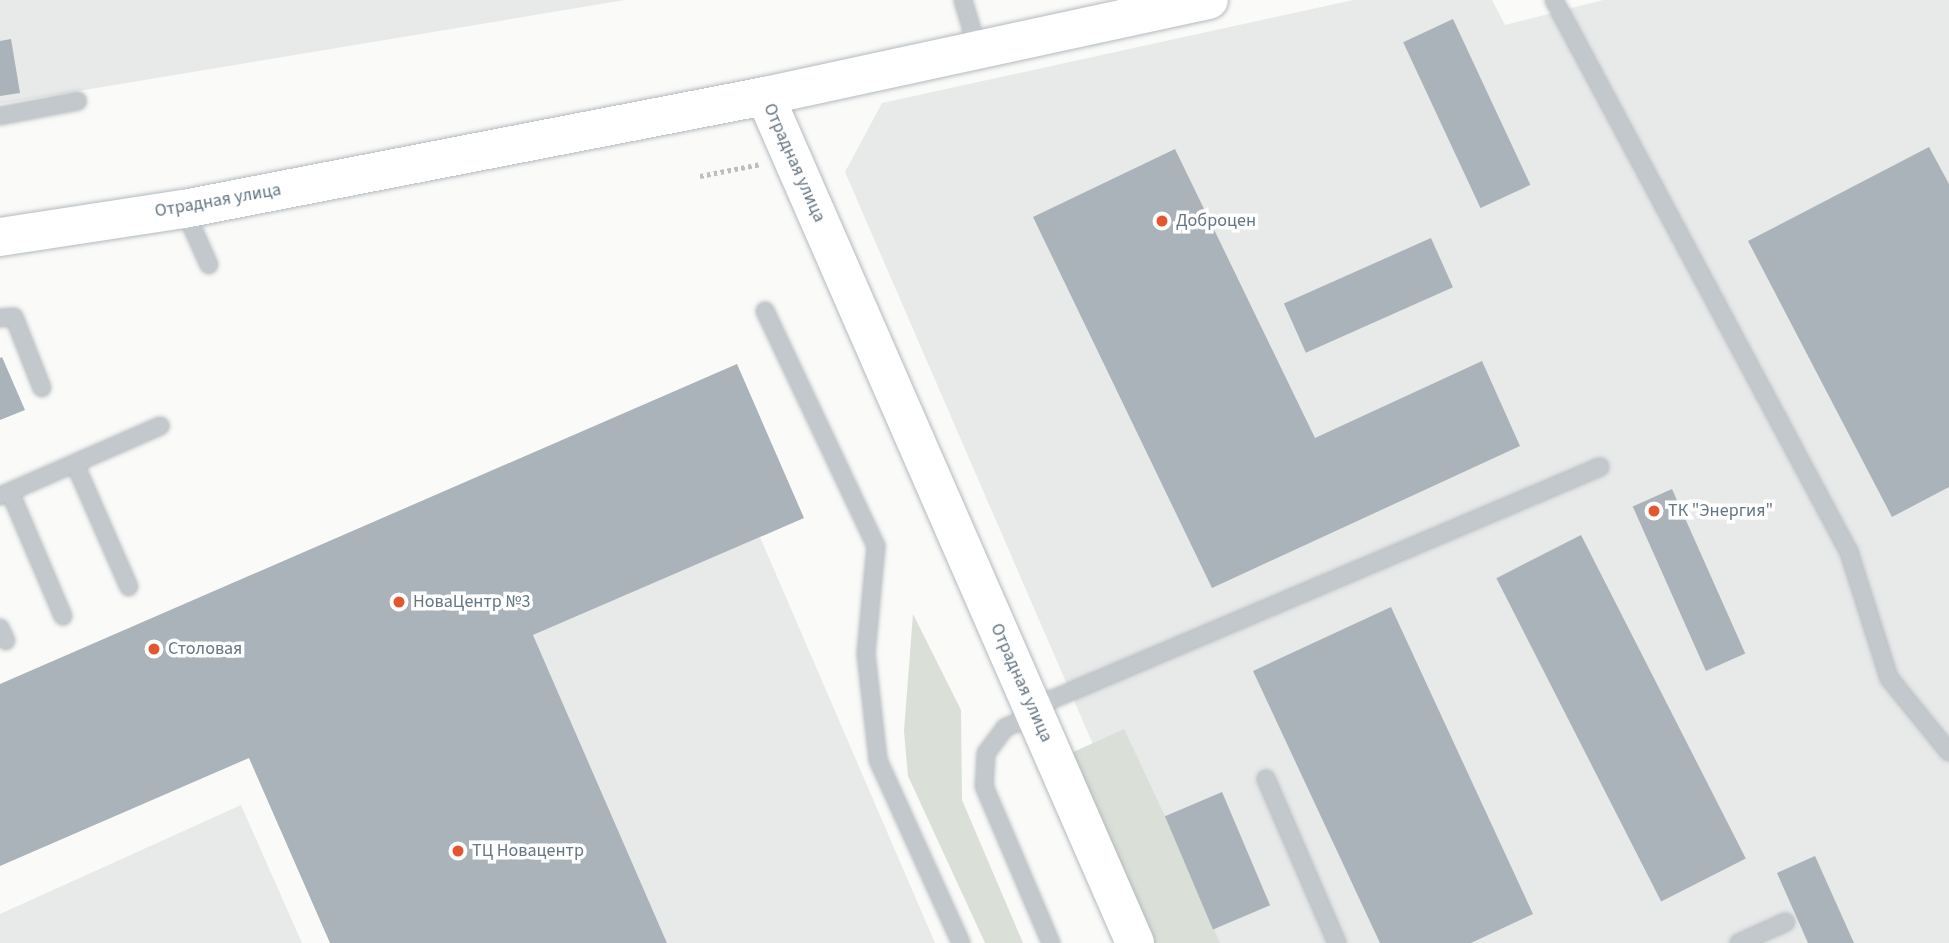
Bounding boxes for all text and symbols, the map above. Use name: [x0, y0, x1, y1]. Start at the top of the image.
street label: Отрадная улица: [758, 100, 830, 226]
street label: Отрадная улица: [153, 179, 283, 223]
place label: Доброцен: [1176, 210, 1256, 232]
marker: Доброцен: [1154, 213, 1170, 229]
place label: ТК "Энергия": [1668, 500, 1773, 522]
marker: ТК "Энергия": [1646, 503, 1662, 519]
place label: НоваЦентр №3: [413, 591, 530, 613]
marker: НоваЦентр №3: [391, 594, 407, 610]
street label: Отрадная улица: [985, 620, 1057, 746]
place label: Столовая: [168, 638, 242, 660]
marker: Столовая: [146, 641, 162, 657]
place label: ТЦ Новацентр: [472, 840, 584, 862]
marker: ТЦ Новацентр: [450, 843, 466, 859]

